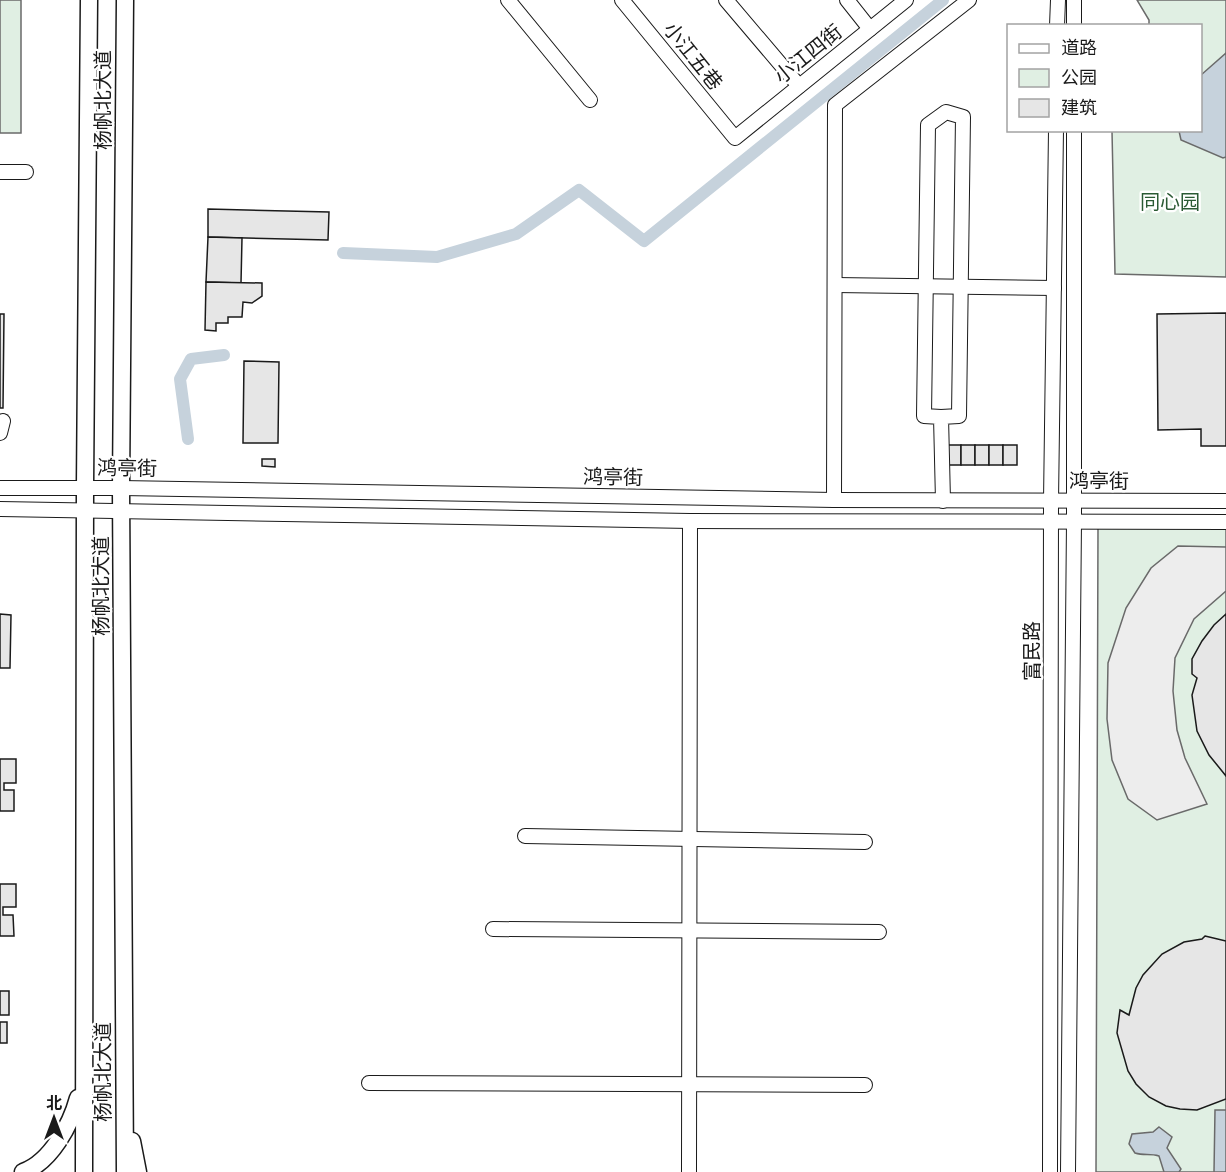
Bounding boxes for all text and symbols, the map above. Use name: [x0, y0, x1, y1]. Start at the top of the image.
street label: 小江五巷: [658, 17, 728, 95]
street label: 小江四街: [769, 19, 847, 89]
legend: [1007, 24, 1202, 132]
text: 道路: [1061, 36, 1097, 60]
street label: 杨帆北大道: [90, 50, 116, 150]
text: 公园: [1061, 66, 1097, 90]
text: 建筑: [1061, 96, 1097, 120]
park label: 同心园: [1140, 189, 1200, 215]
street label: 鸿亭街: [97, 454, 157, 482]
street label: 鸿亭街: [583, 463, 643, 491]
street label: 鸿亭街: [1069, 468, 1129, 494]
street label: 杨帆北大道: [88, 536, 114, 636]
street label: 富民路: [1019, 621, 1045, 681]
street label: 杨帆北大道: [90, 1022, 116, 1122]
north arrow: [24, 1088, 84, 1148]
text: 北: [46, 1093, 62, 1114]

